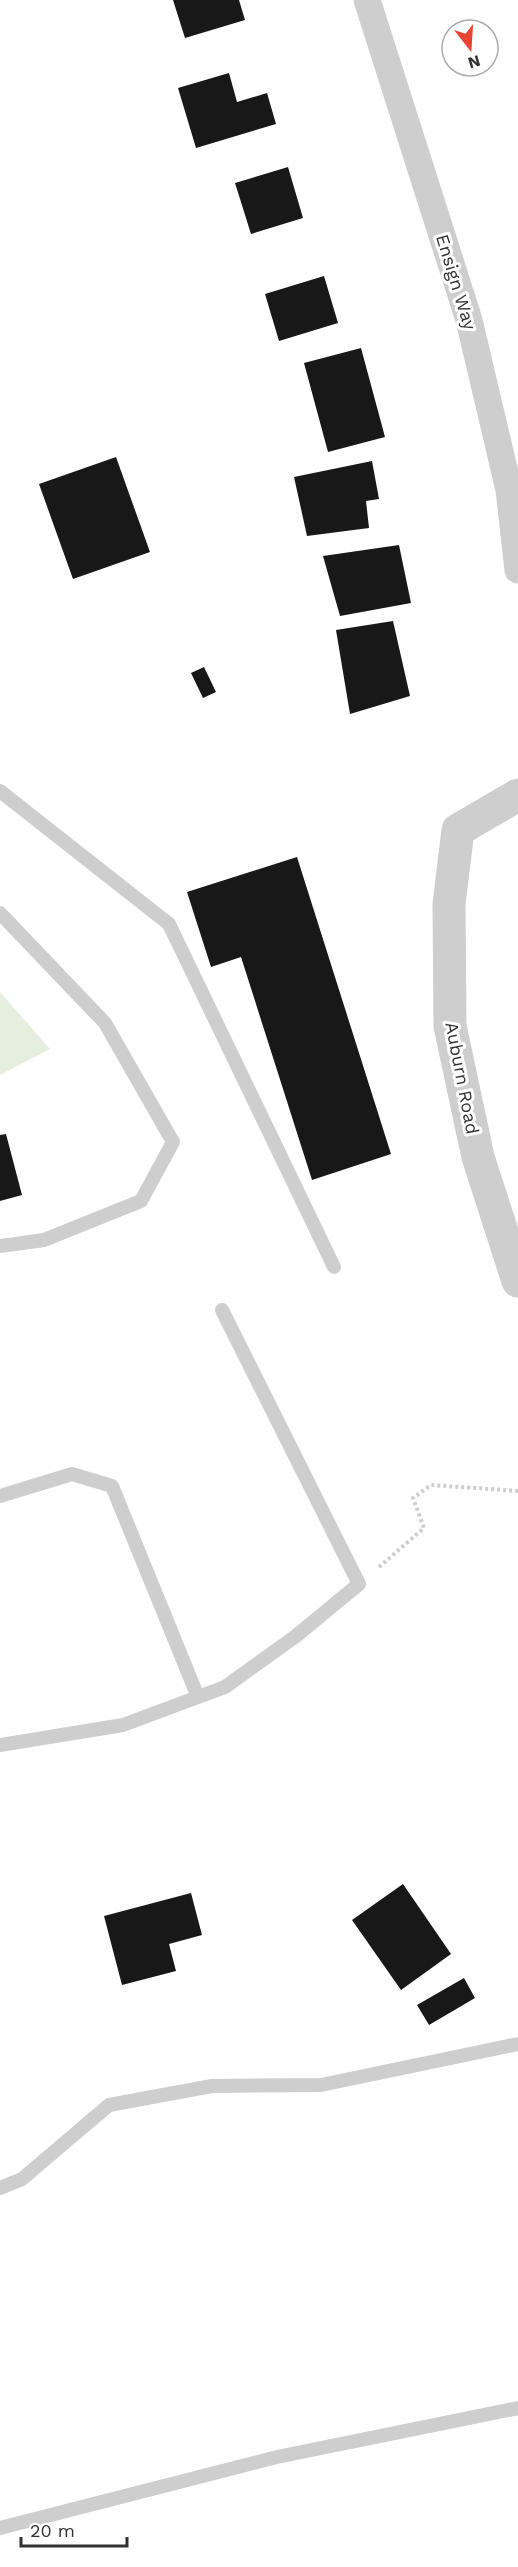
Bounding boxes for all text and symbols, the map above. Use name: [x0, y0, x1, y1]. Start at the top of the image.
north arrow: [440, 18, 500, 78]
text: N: [466, 51, 483, 73]
street label: Ensign Way: [432, 232, 481, 333]
street label: Auburn Road: [441, 1020, 484, 1136]
scale bar: [21, 2510, 128, 2548]
text: 20 m: [30, 2520, 75, 2541]

